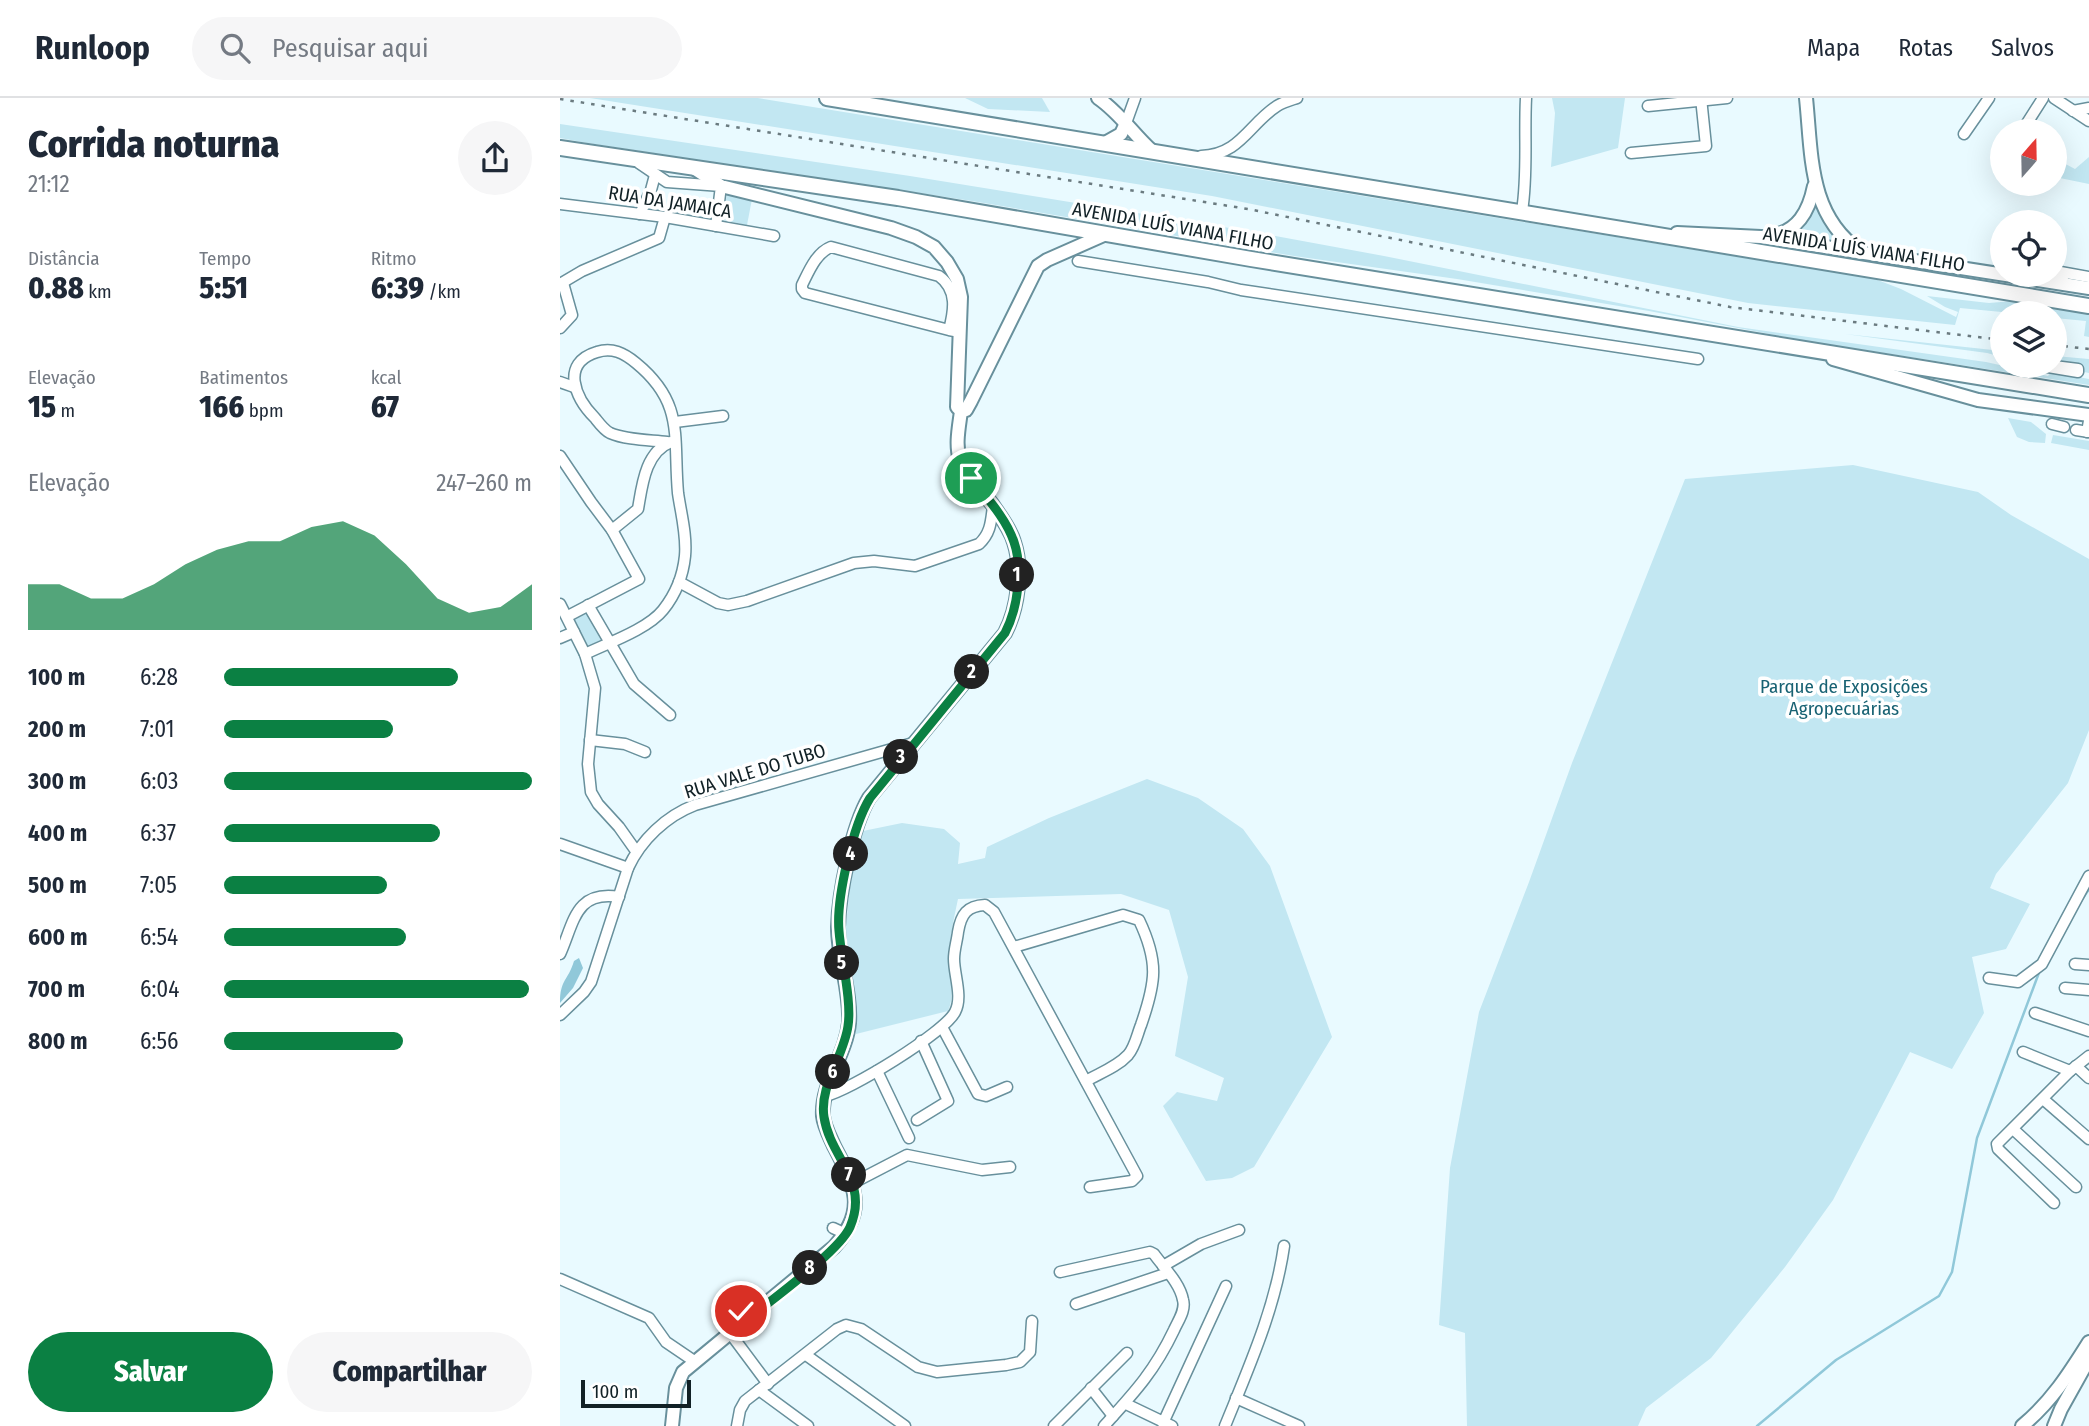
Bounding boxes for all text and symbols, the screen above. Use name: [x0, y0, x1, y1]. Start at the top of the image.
search box: [192, 17, 682, 80]
text: Runloop: [35, 28, 150, 68]
icon: search: [216, 29, 254, 67]
text: Pesquisar aqui: [272, 33, 429, 64]
text: Mapa: [1807, 34, 1860, 62]
text: Rotas: [1898, 34, 1953, 62]
text: Salvos: [1991, 34, 2054, 62]
north arrow: [1990, 119, 2067, 196]
map controls: [1990, 119, 2067, 378]
text: Corrida noturna: [28, 121, 279, 167]
button: share: [458, 121, 532, 195]
text: 21:12: [28, 170, 70, 198]
street label: RUA DA JAMAICA: [607, 181, 733, 223]
street label: AVENIDA LUÍS VIANA FILHO: [1071, 197, 1275, 255]
button: locate: [1990, 210, 2067, 287]
street label: AVENIDA LUÍS VIANA FILHO: [1761, 222, 1967, 276]
text: Distância: [28, 247, 100, 270]
text: Tempo: [199, 247, 251, 270]
text: Ritmo: [371, 247, 417, 270]
text: 0.88: [28, 270, 84, 306]
text: 5:51: [199, 270, 248, 306]
text: 6:39: [371, 270, 424, 306]
text: km: [84, 280, 112, 303]
text: /km: [424, 280, 461, 303]
button: layers: [1990, 301, 2067, 378]
text: Elevação: [28, 366, 96, 389]
text: Batimentos: [199, 366, 288, 389]
text: kcal: [371, 366, 401, 389]
text: 15: [28, 389, 56, 425]
text: 166: [199, 389, 244, 425]
text: 67: [371, 389, 399, 425]
text: m: [56, 399, 75, 422]
text: bpm: [244, 399, 284, 422]
pin: [941, 448, 1001, 508]
icon: arrive: [952, 459, 990, 497]
text: Elevação: [28, 469, 110, 497]
text: 247–260 m: [436, 469, 532, 497]
pin: 1: [1000, 558, 1035, 592]
text: 1: [1012, 563, 1021, 586]
pin: 2: [954, 654, 990, 690]
text: 2: [967, 660, 976, 683]
text: 100 m: [28, 663, 85, 691]
text: 6:28: [140, 663, 178, 691]
park label: Parque de Exposições Agropecuárias: [1760, 675, 1928, 720]
text: 200 m: [28, 715, 86, 743]
text: 7:01: [140, 715, 175, 743]
street label: RUA VALE DO TUBO: [682, 739, 828, 803]
pin: 3: [884, 740, 918, 774]
text: 3: [896, 745, 905, 768]
text: 300 m: [28, 767, 86, 795]
text: 6:03: [140, 767, 178, 795]
text: 400 m: [28, 819, 87, 847]
text: 6:37: [140, 819, 176, 847]
pin: 4: [834, 836, 868, 872]
text: 4: [846, 842, 855, 865]
text: 500 m: [28, 871, 87, 899]
text: 7:05: [140, 871, 177, 899]
text: 600 m: [28, 923, 87, 951]
text: 6:54: [140, 923, 178, 951]
pin: 5: [824, 946, 860, 980]
text: 5: [837, 951, 846, 974]
text: 700 m: [28, 975, 85, 1003]
text: 6:04: [140, 975, 179, 1003]
text: 800 m: [28, 1027, 88, 1055]
text: 6:56: [140, 1027, 178, 1055]
pin: 6: [816, 1054, 850, 1090]
text: 6: [828, 1060, 837, 1083]
pin: 7: [832, 1158, 866, 1192]
text: 7: [844, 1163, 853, 1186]
pin: 8: [792, 1250, 828, 1286]
text: 8: [804, 1256, 815, 1279]
pin: [711, 1281, 771, 1341]
icon: check: [722, 1292, 760, 1330]
button: Salvar: [28, 1332, 273, 1412]
button: Compartilhar: [287, 1332, 532, 1412]
scale bar: [581, 1377, 691, 1409]
text: 100 m: [592, 1380, 638, 1403]

